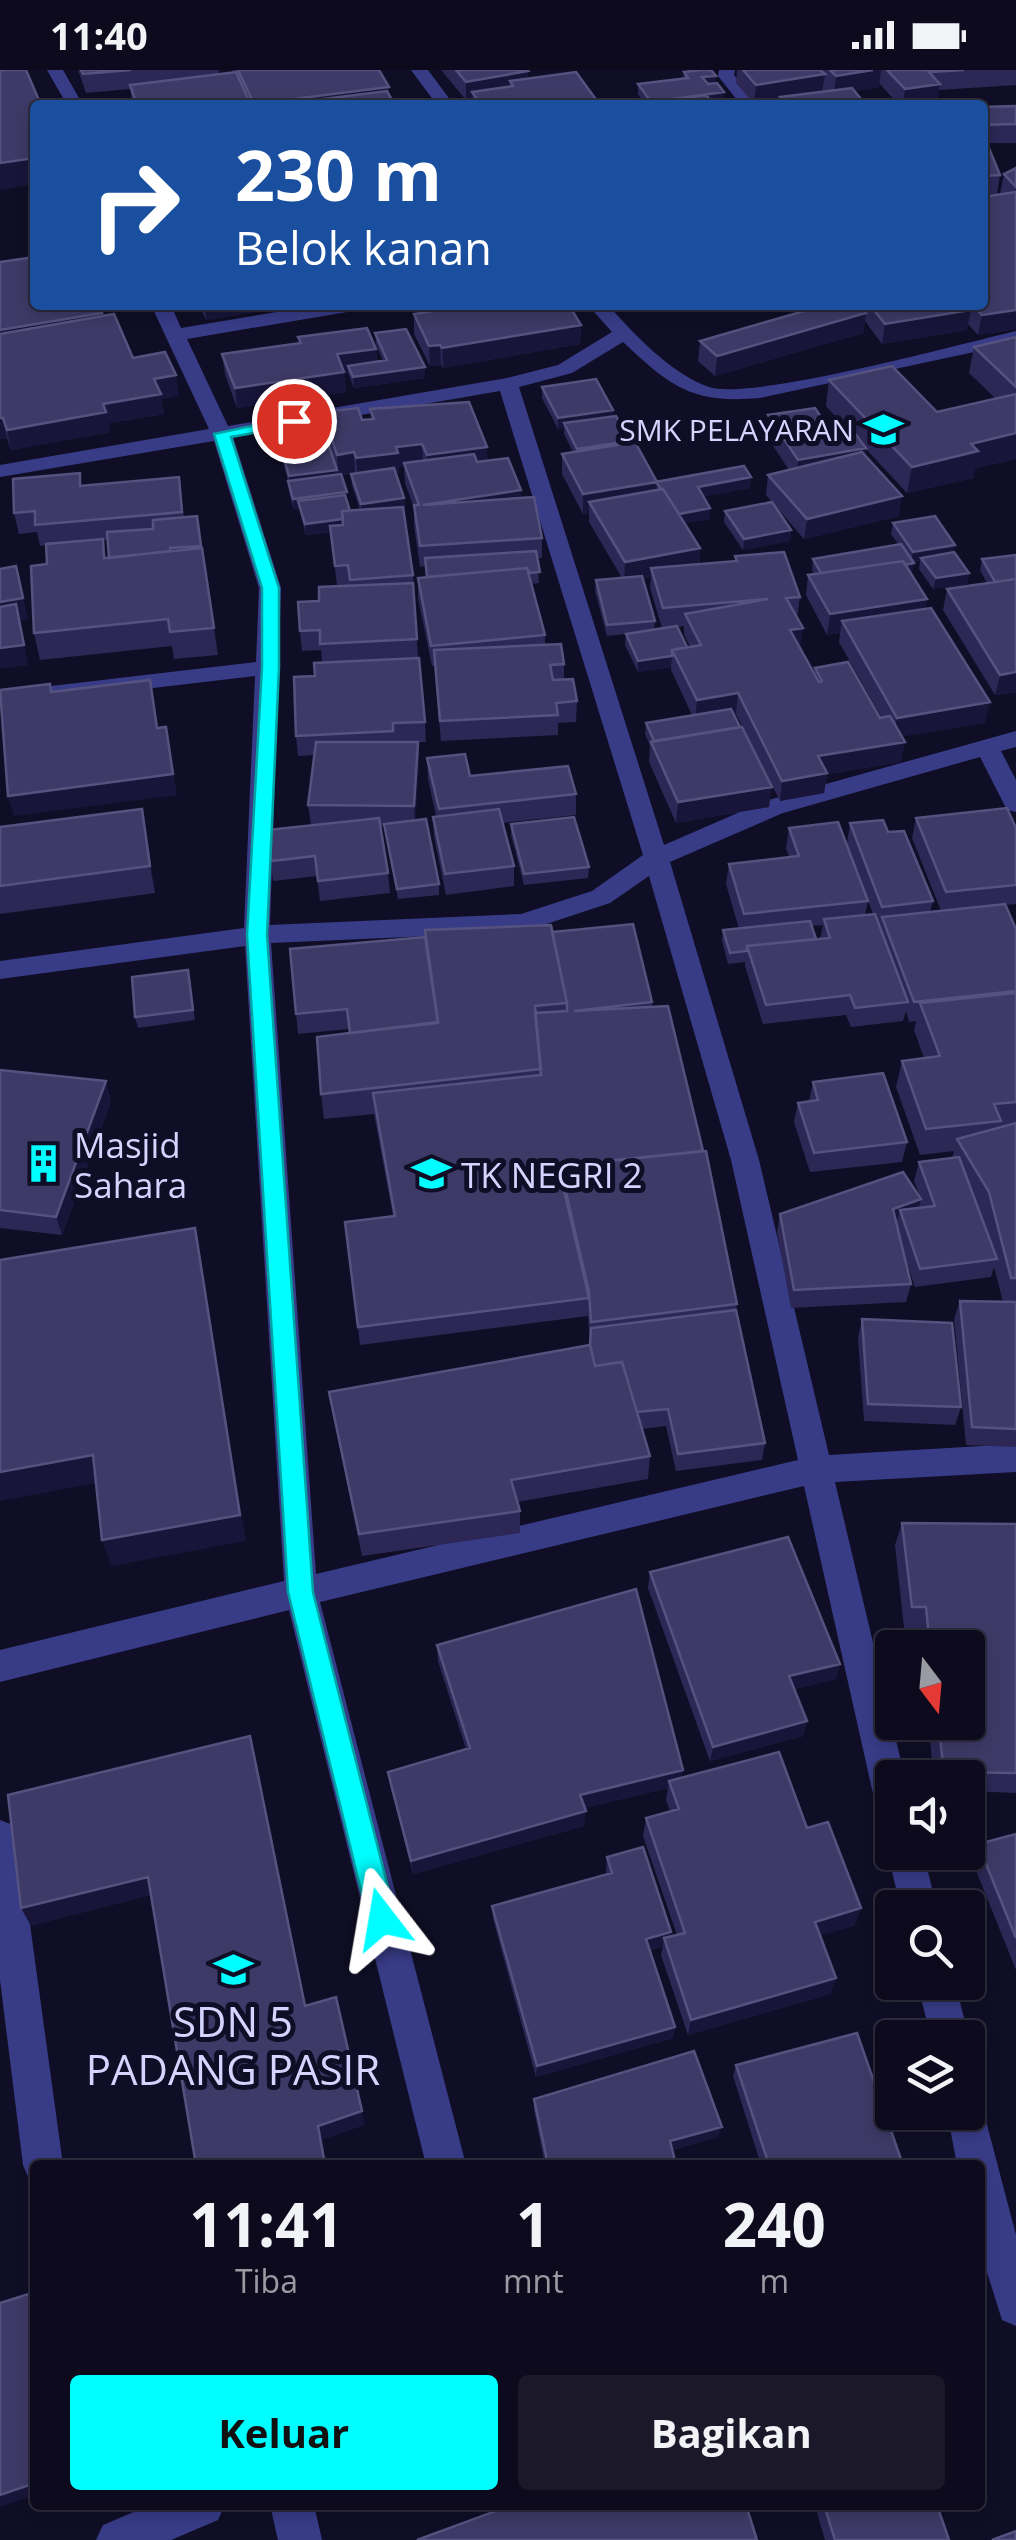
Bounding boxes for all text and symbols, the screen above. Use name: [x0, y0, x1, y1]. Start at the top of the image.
text: 11:40: [50, 9, 148, 61]
text: 230 m: [235, 126, 442, 222]
icon: right: [70, 140, 200, 270]
text: Belok kanan: [235, 217, 492, 278]
pin: [252, 379, 337, 464]
icon: arrive: [267, 394, 322, 449]
school or university icon: SMK PELAYARAN: [863, 408, 905, 450]
place label: SMK PELAYARAN: [619, 409, 854, 450]
place label: Masjid Sahara: [74, 1121, 187, 1208]
building icon: Masjid Sahara: [23, 1143, 65, 1185]
place label: TK NEGRI 2: [461, 1151, 643, 1198]
school or university icon: TK NEGRI 2: [410, 1153, 452, 1195]
north arrow: [875, 1630, 985, 1740]
map controls: [875, 1630, 985, 2130]
button: sound: [875, 1760, 985, 1870]
position arrow: [330, 1867, 434, 1971]
button: search: [875, 1890, 985, 2000]
school or university icon: SDN 5 PADANG PASIR: [212, 1948, 254, 1990]
place label: SDN 5 PADANG PASIR: [86, 1992, 380, 2097]
button: layers: [875, 2020, 985, 2130]
text: 11:41: [189, 2183, 344, 2265]
text: 1: [516, 2183, 550, 2265]
text: 240: [723, 2183, 826, 2265]
text: Tiba: [235, 2259, 298, 2302]
text: mnt: [503, 2259, 564, 2302]
text: m: [759, 2259, 789, 2302]
button: Keluar: [70, 2375, 498, 2490]
button: Bagikan: [518, 2375, 945, 2490]

